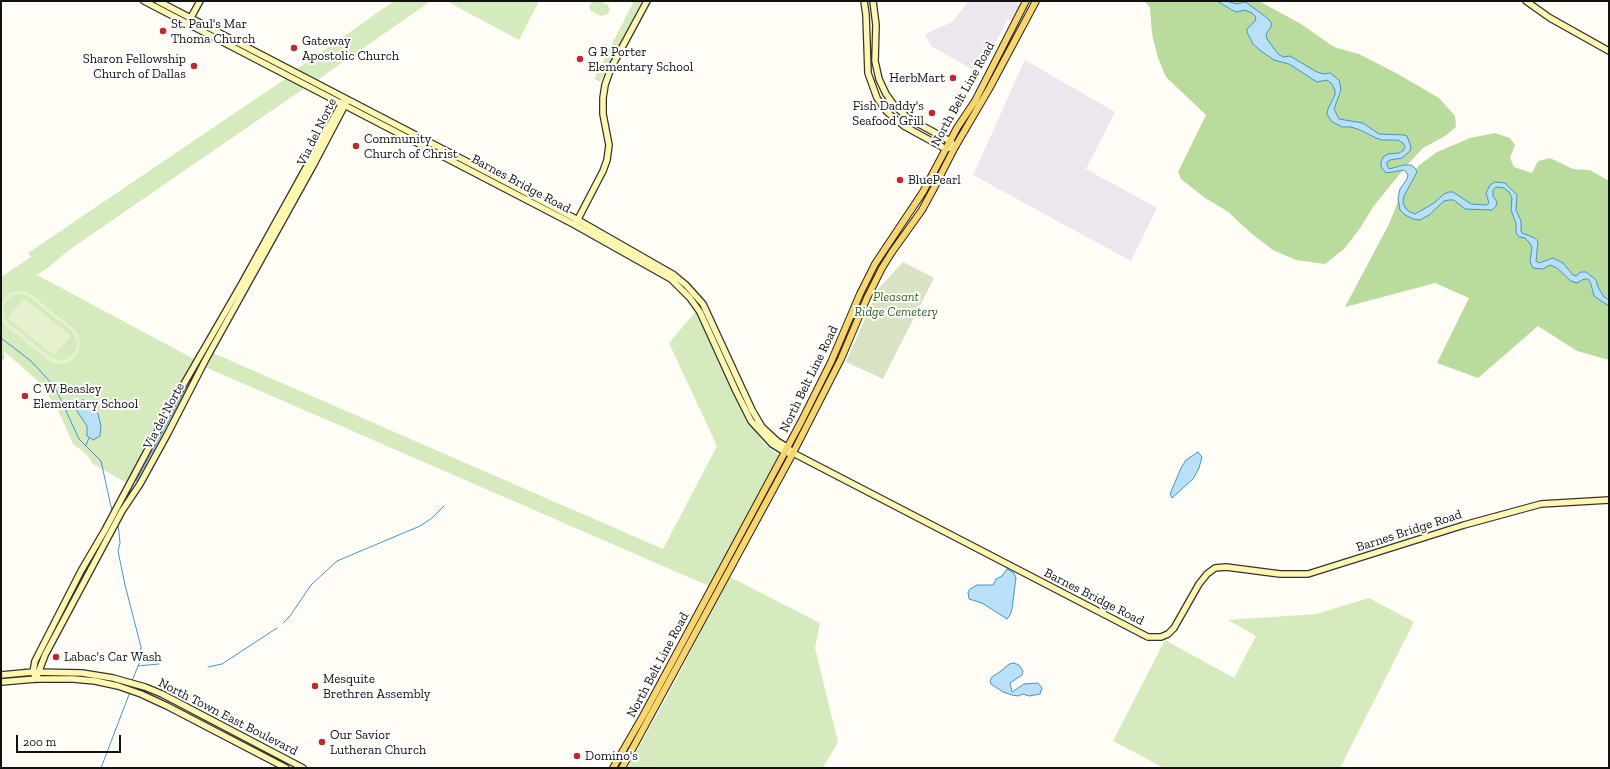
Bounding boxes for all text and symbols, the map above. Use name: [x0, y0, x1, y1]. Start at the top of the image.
place label: St. Paul's Mar Thoma Church: [171, 16, 255, 47]
marker: St. Paul's Mar Thoma Church: [158, 26, 168, 36]
place label: Gateway Apostolic Church: [302, 33, 399, 64]
street label: North Belt Line Road: [928, 39, 998, 149]
marker: Gateway Apostolic Church: [289, 43, 299, 53]
place label: G R Porter Elementary School: [588, 44, 693, 75]
place label: Sharon Fellowship Church of Dallas: [83, 51, 186, 82]
marker: G R Porter Elementary School: [575, 54, 585, 64]
marker: Sharon Fellowship Church of Dallas: [189, 61, 199, 71]
place label: HerbMart: [889, 70, 945, 86]
marker: HerbMart: [948, 73, 958, 83]
street label: Via del Norte: [294, 96, 340, 168]
place label: Fish Daddy's Seafood Grill: [852, 98, 924, 129]
marker: Fish Daddy's Seafood Grill: [927, 108, 937, 118]
place label: Community Church of Christ: [364, 131, 458, 162]
marker: Community Church of Christ: [351, 141, 361, 151]
street label: Barnes Bridge Road: [469, 151, 573, 217]
place label: BluePearl: [908, 172, 961, 188]
marker: BluePearl: [895, 175, 905, 185]
park label: Pleasant Ridge Cemetery: [854, 289, 938, 320]
street label: North Belt Line Road: [776, 323, 842, 435]
street label: Via del Norte: [140, 380, 188, 452]
place label: C W Beasley Elementary School: [33, 381, 138, 412]
marker: C W Beasley Elementary School: [20, 391, 30, 401]
street label: Barnes Bridge Road: [1354, 507, 1464, 555]
street label: Barnes Bridge Road: [1041, 565, 1147, 629]
street label: North Belt Line Road: [624, 610, 692, 720]
place label: Labac's Car Wash: [64, 649, 162, 665]
marker: Labac's Car Wash: [51, 652, 61, 662]
place label: Mesquite Brethren Assembly: [323, 671, 431, 702]
street label: North Town East Boulevard: [156, 675, 300, 759]
marker: Mesquite Brethren Assembly: [310, 681, 320, 691]
scale bar: [18, 727, 123, 753]
place label: Our Savior Lutheran Church: [330, 727, 426, 758]
text: 200 m: [23, 735, 56, 749]
marker: Our Savior Lutheran Church: [317, 737, 327, 747]
place label: Domino's: [585, 748, 638, 764]
marker: Domino's: [572, 751, 582, 761]

